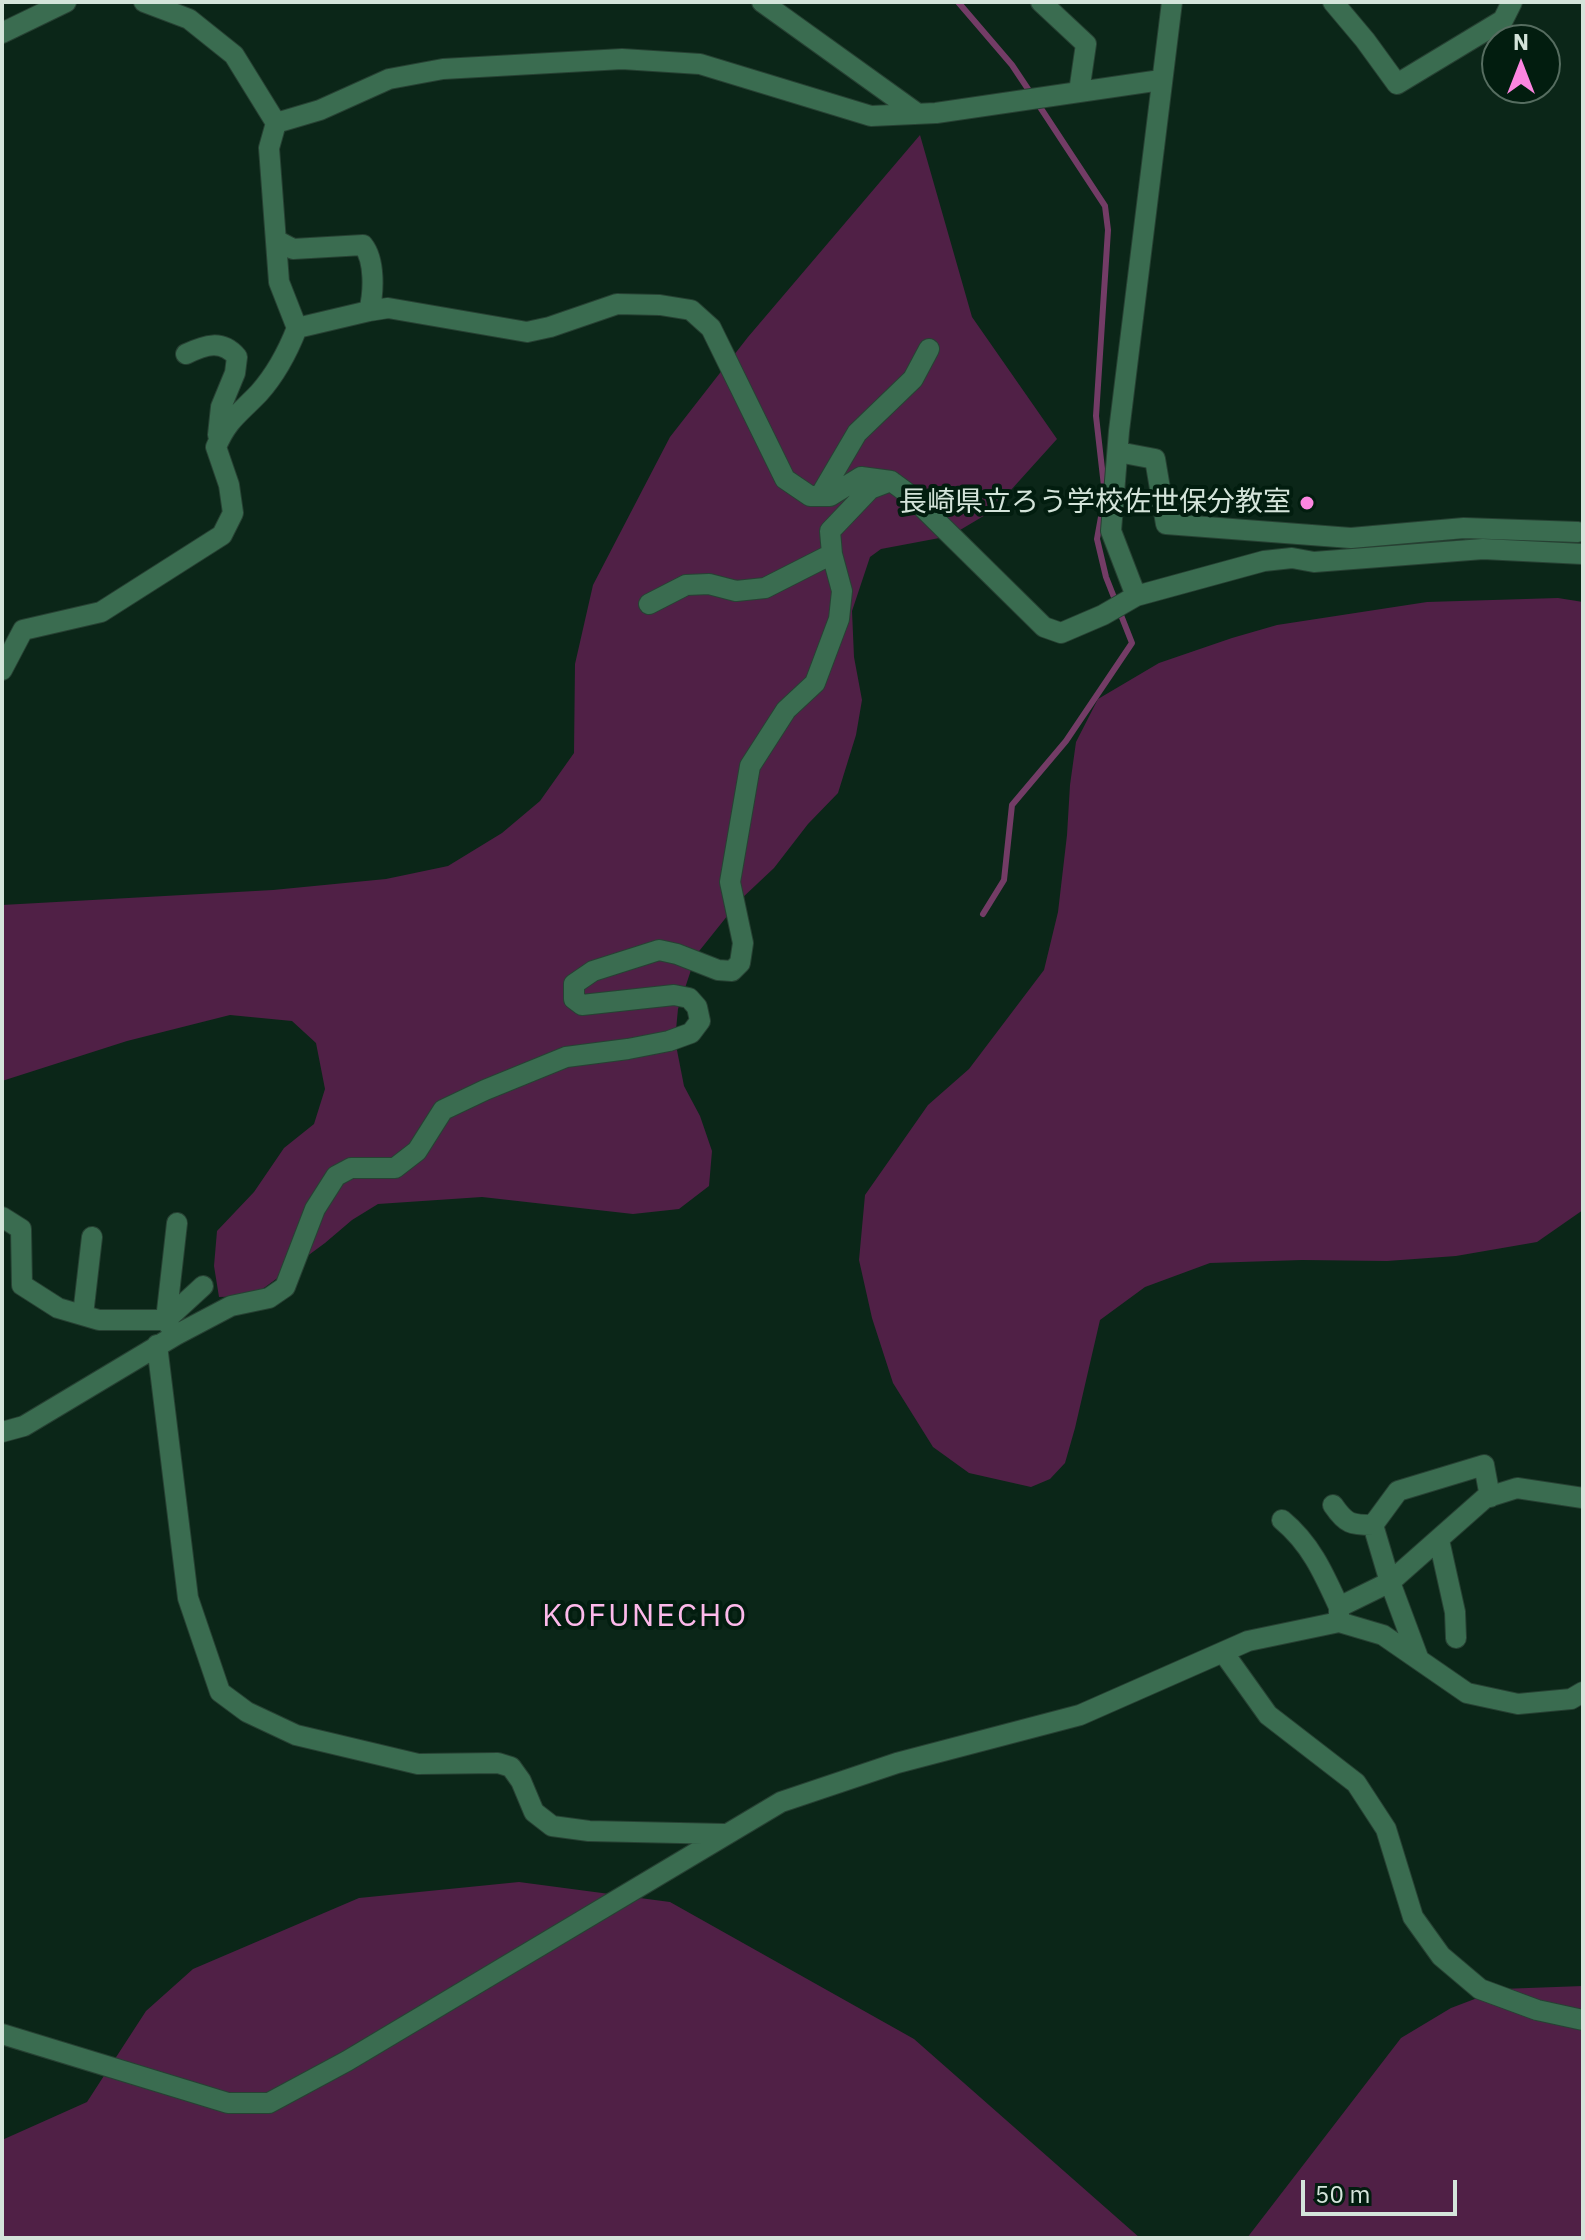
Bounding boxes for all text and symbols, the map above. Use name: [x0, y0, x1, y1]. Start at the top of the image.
north arrow: [1481, 24, 1561, 104]
text: N: [1513, 27, 1529, 56]
place label: 長崎県立ろう学校佐世保分教室: [899, 486, 1291, 520]
marker: 長崎県立ろう学校佐世保分教室: [1298, 494, 1316, 512]
district label: KOFUNECHO: [542, 1598, 748, 1636]
scale bar: [1305, 2164, 1461, 2214]
text: 50 m: [1315, 2178, 1370, 2210]

